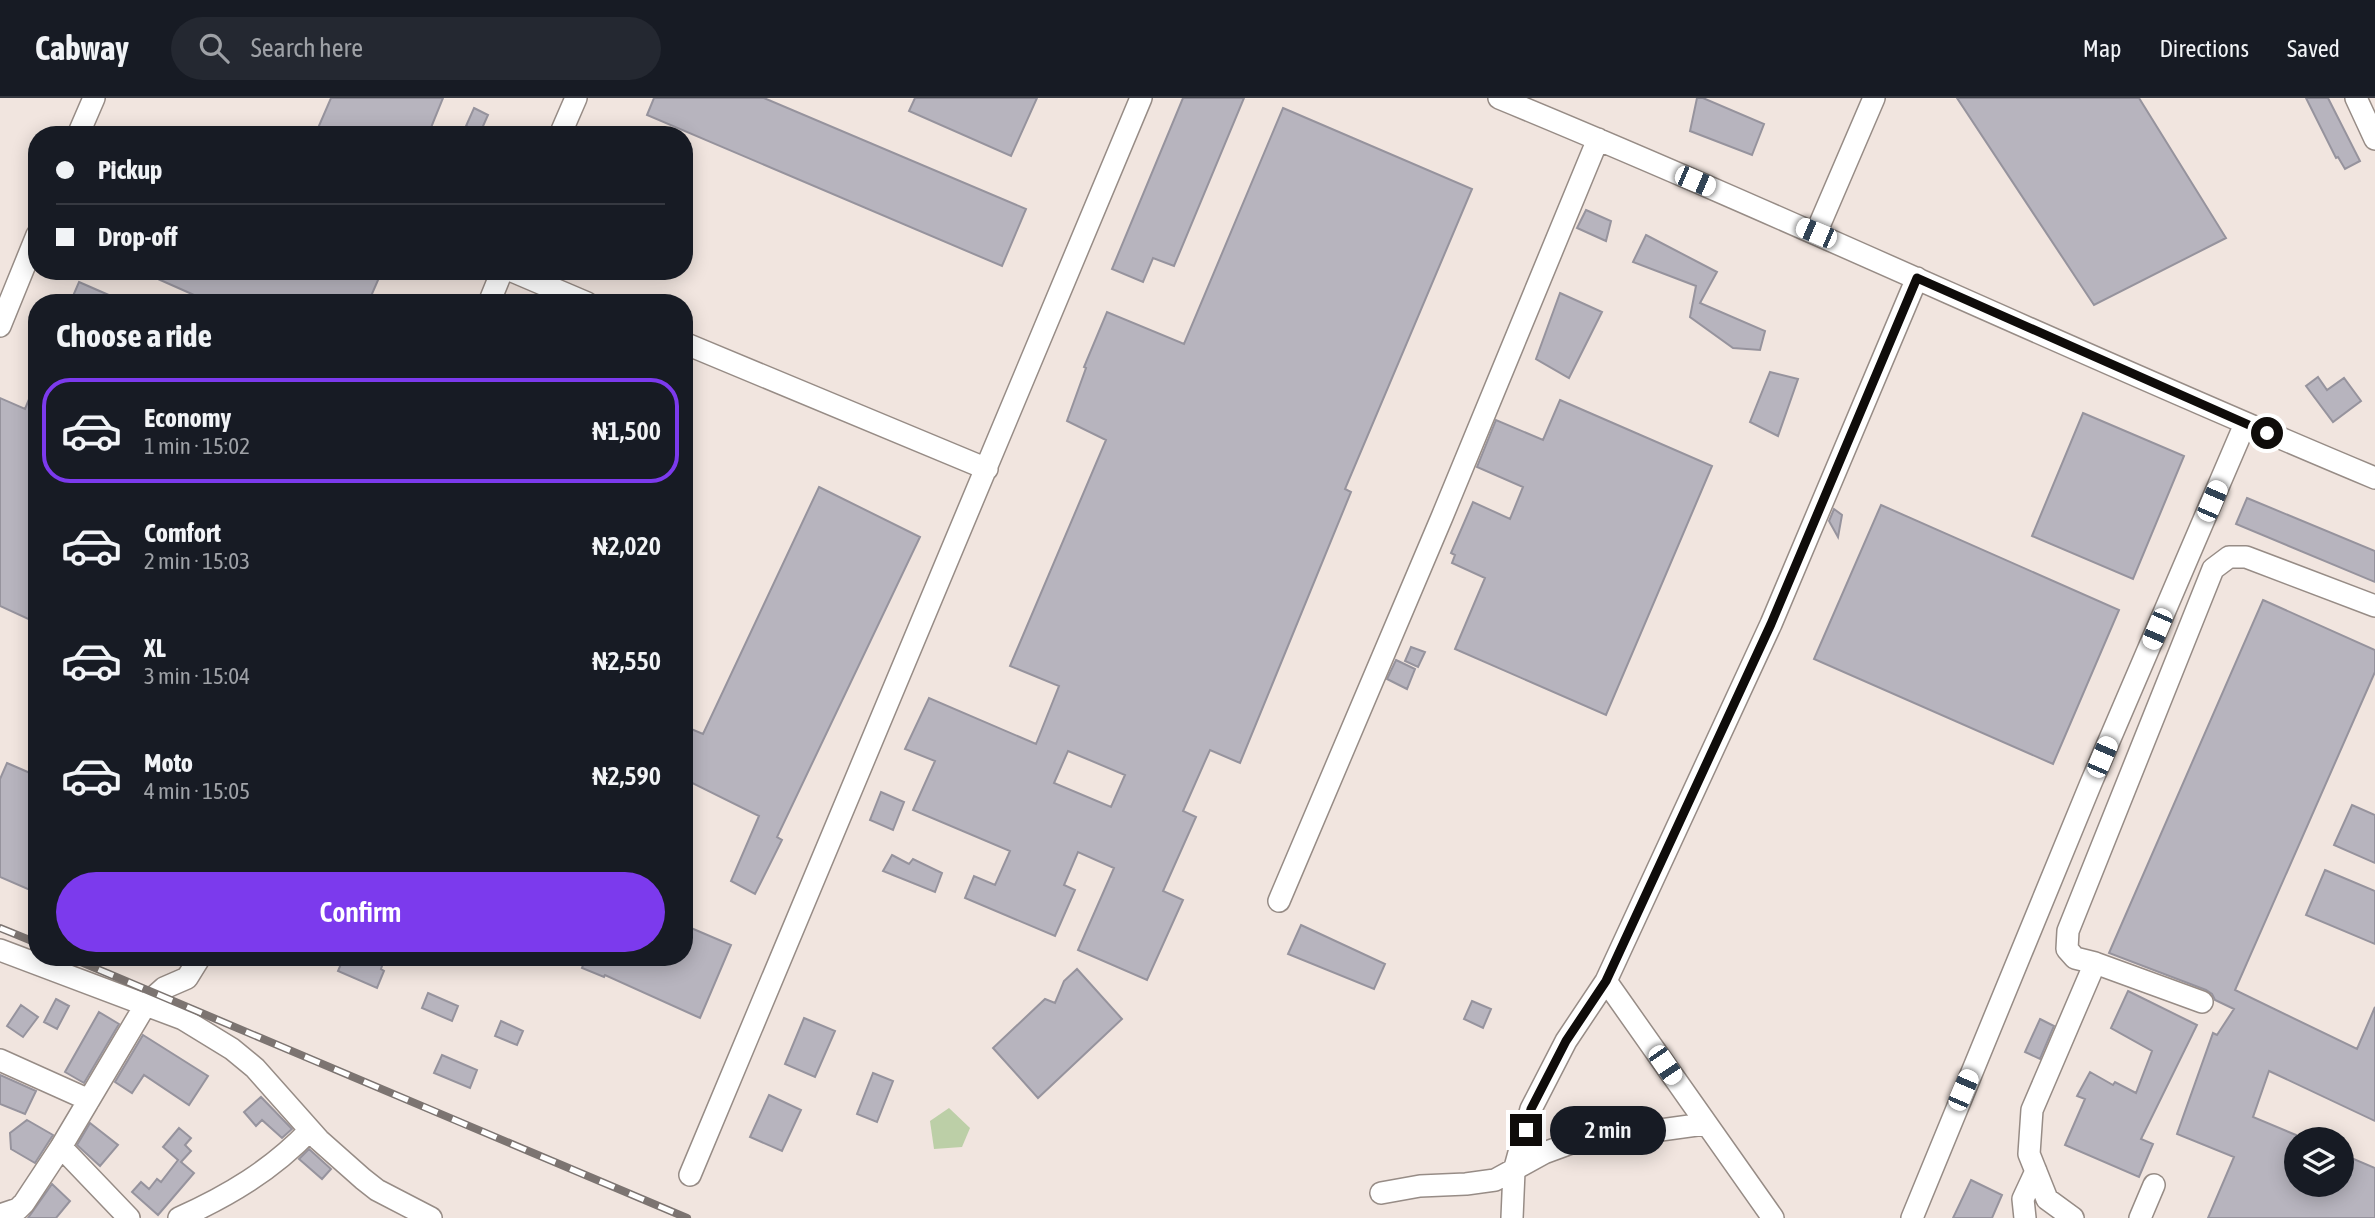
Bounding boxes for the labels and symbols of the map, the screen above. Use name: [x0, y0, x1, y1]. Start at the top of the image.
car: [1672, 163, 1719, 199]
car: [1793, 215, 1840, 251]
route start: [2251, 417, 2283, 449]
car: [2195, 478, 2230, 524]
car: [2140, 606, 2175, 652]
car: [2085, 734, 2120, 780]
car: [1645, 1042, 1686, 1088]
car: [1946, 1067, 1981, 1113]
callout: 2 min: [1550, 1105, 1666, 1154]
route end: [1510, 1114, 1542, 1146]

